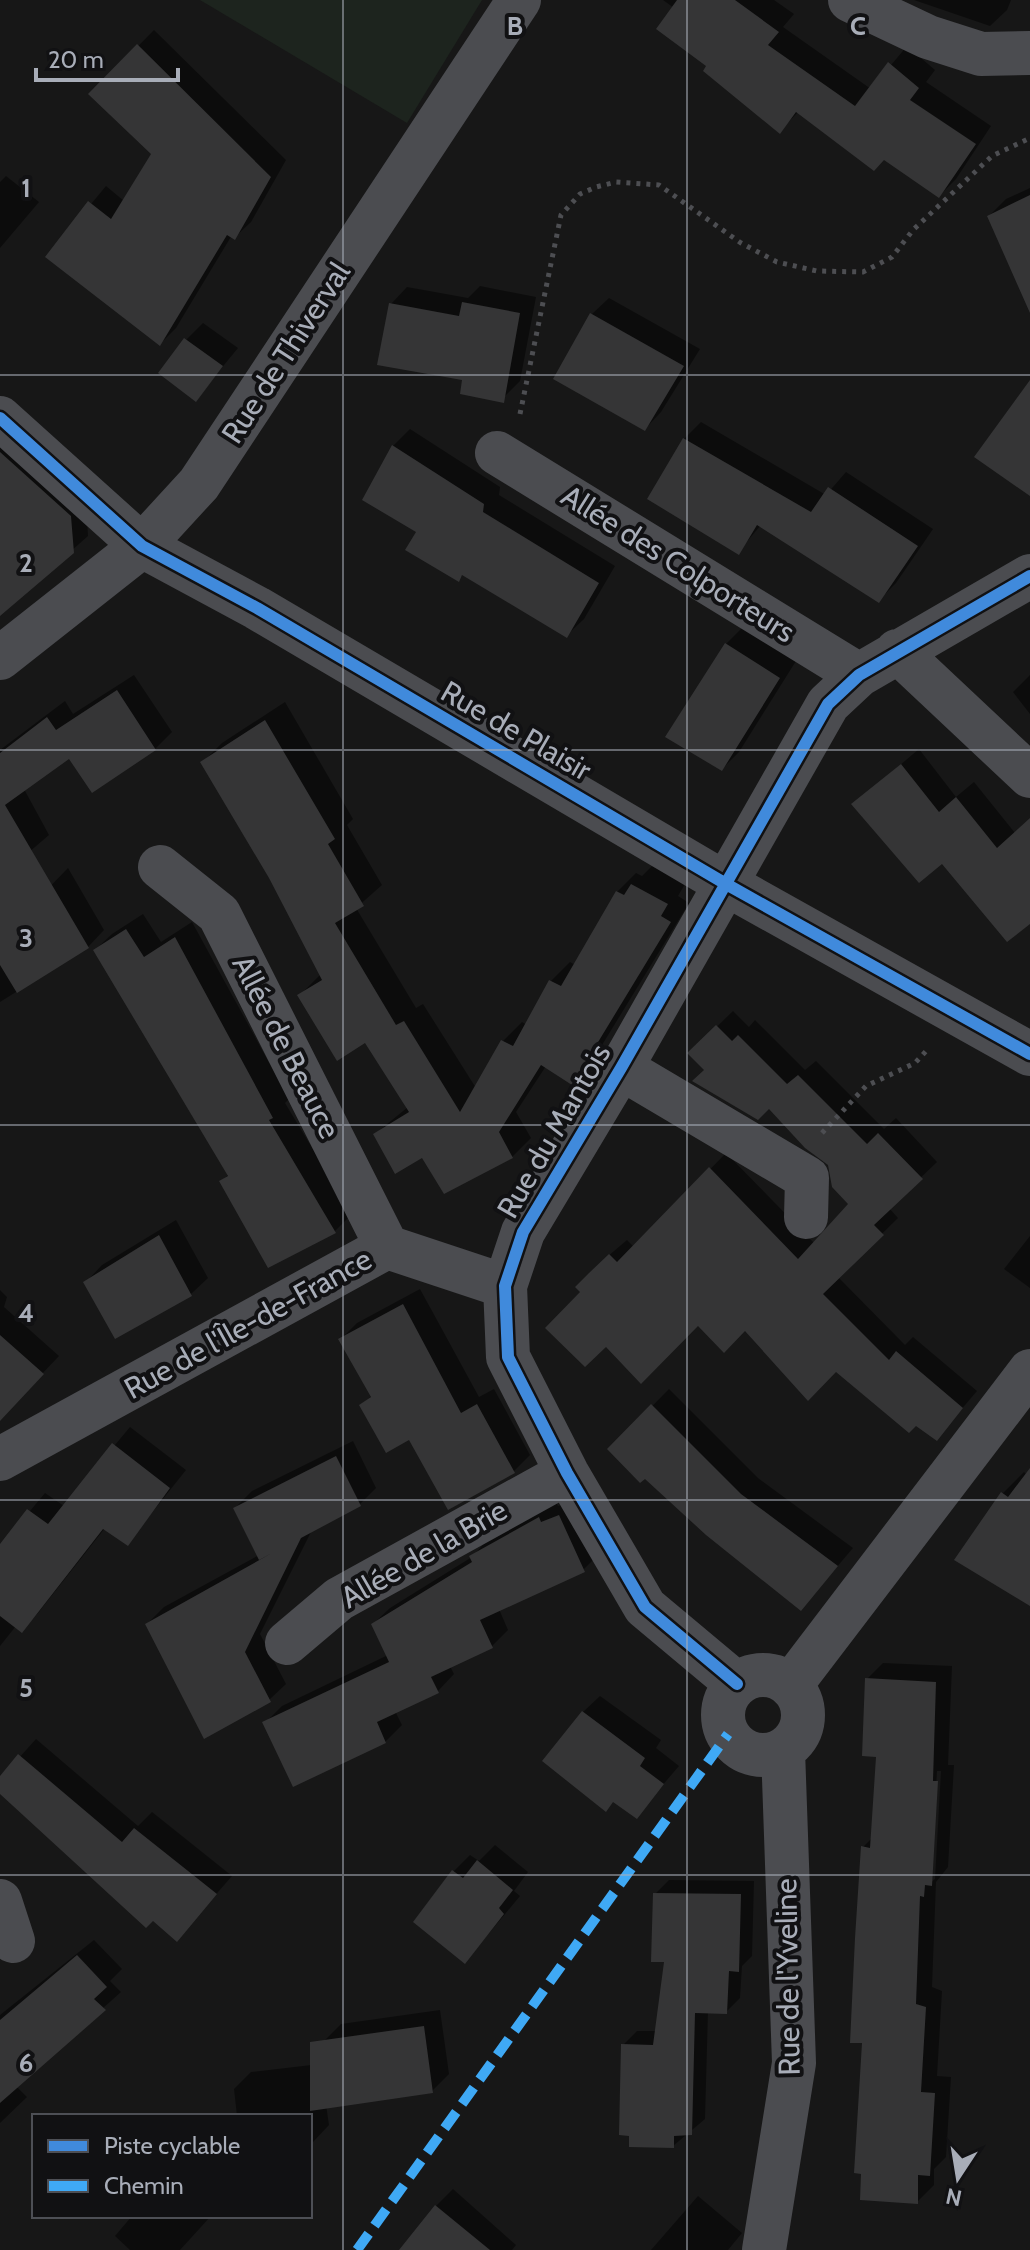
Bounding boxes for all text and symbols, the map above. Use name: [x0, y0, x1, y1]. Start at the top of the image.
text: B: [507, 10, 523, 42]
text: C: [850, 10, 866, 42]
scale bar: [36, 32, 178, 82]
text: 20 m: [48, 45, 104, 74]
text: 1: [21, 172, 31, 204]
street label: Rue de Thiverval: [213, 255, 358, 450]
street label: Allée des Colporteurs: [555, 477, 802, 650]
text: 2: [19, 547, 33, 579]
street label: Rue de Plaisir: [434, 673, 598, 789]
text: 3: [19, 922, 33, 954]
street label: Allée de Beauce: [224, 949, 348, 1145]
street label: Rue du Mantois: [489, 1037, 618, 1224]
street label: Rue de l'Île-de-France: [118, 1240, 378, 1407]
text: 4: [18, 1297, 34, 1329]
street label: Allée de la Brie: [334, 1491, 513, 1616]
text: 5: [19, 1672, 33, 1704]
street label: Rue de l'Yveline: [767, 1878, 808, 2076]
text: 6: [19, 2047, 33, 2079]
legend: [32, 2114, 312, 2218]
text: Piste cyclable: [104, 2131, 240, 2160]
north arrow: [918, 2138, 998, 2218]
text: Chemin: [104, 2171, 184, 2200]
text: N: [944, 2182, 964, 2212]

